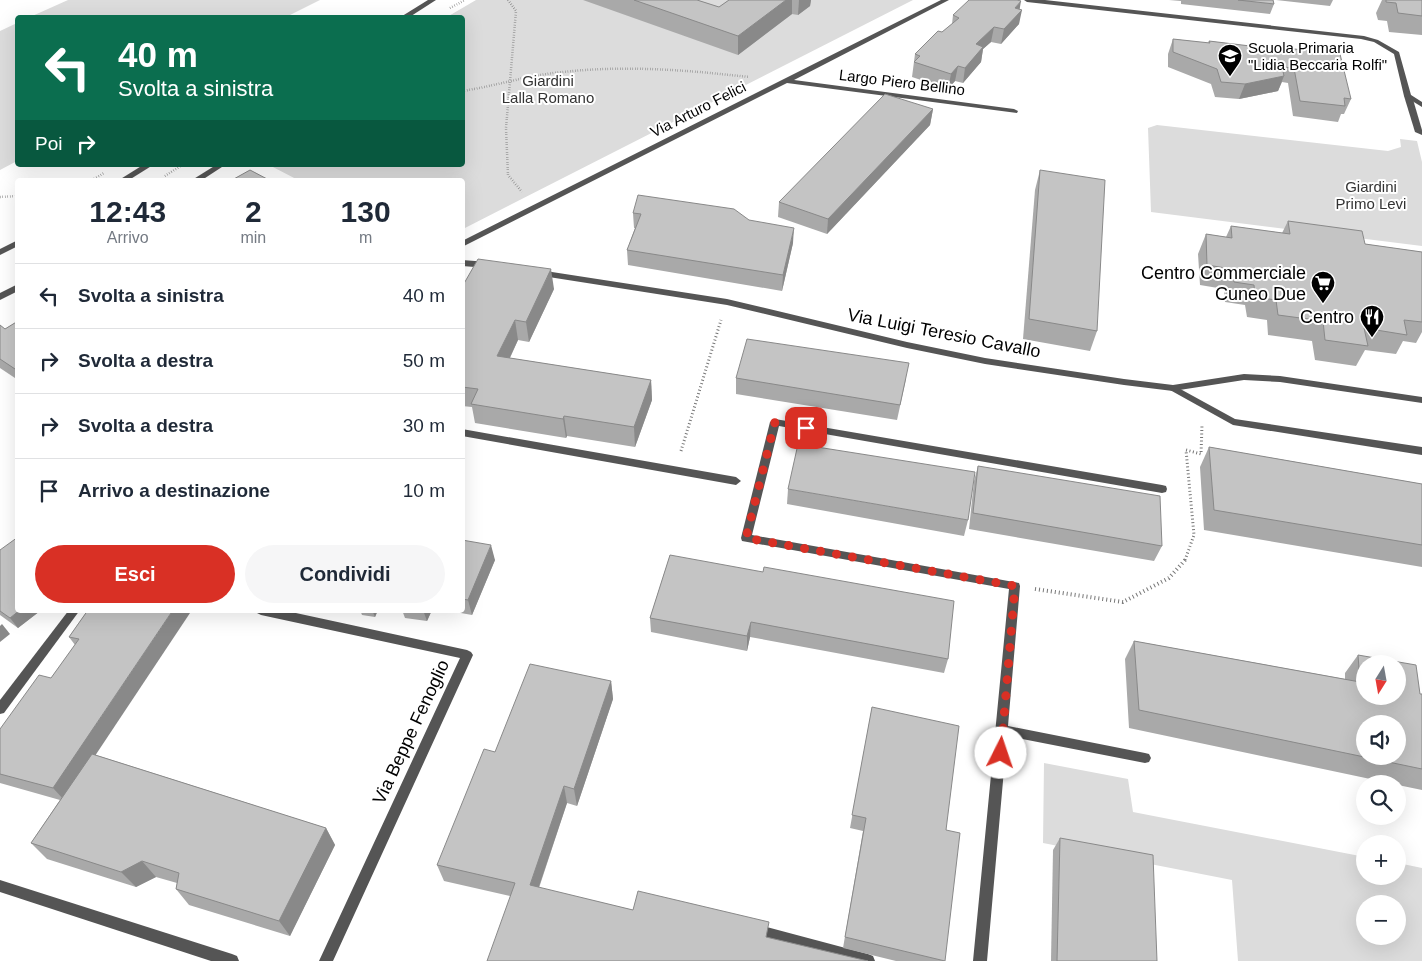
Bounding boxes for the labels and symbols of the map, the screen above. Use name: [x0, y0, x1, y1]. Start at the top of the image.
place label: Scuola Primaria "Lidia Beccaria Rolfi": [1248, 39, 1387, 73]
school or university icon: Scuola Primaria "Lidia Beccaria Rolfi": [1217, 43, 1243, 77]
street label: Largo Piero Bellino: [838, 66, 966, 98]
park label: Giardini Lalla Romano: [502, 72, 594, 106]
street label: Via Arturo Felici: [647, 78, 749, 140]
park label: Giardini Primo Levi: [1336, 178, 1406, 212]
place label: Centro Commerciale Cuneo Due: [1141, 263, 1306, 304]
supermarket icon: Centro Commerciale Cuneo Due: [1310, 270, 1336, 304]
street label: Via Luigi Teresio Cavallo: [846, 304, 1042, 362]
restaurant icon: Centro: [1359, 304, 1385, 338]
place label: Centro: [1300, 307, 1354, 327]
pin: [785, 407, 827, 449]
north arrow: [1356, 655, 1406, 705]
street label: Via Beppe Fenoglio: [369, 657, 453, 807]
position arrow: [974, 726, 1026, 778]

